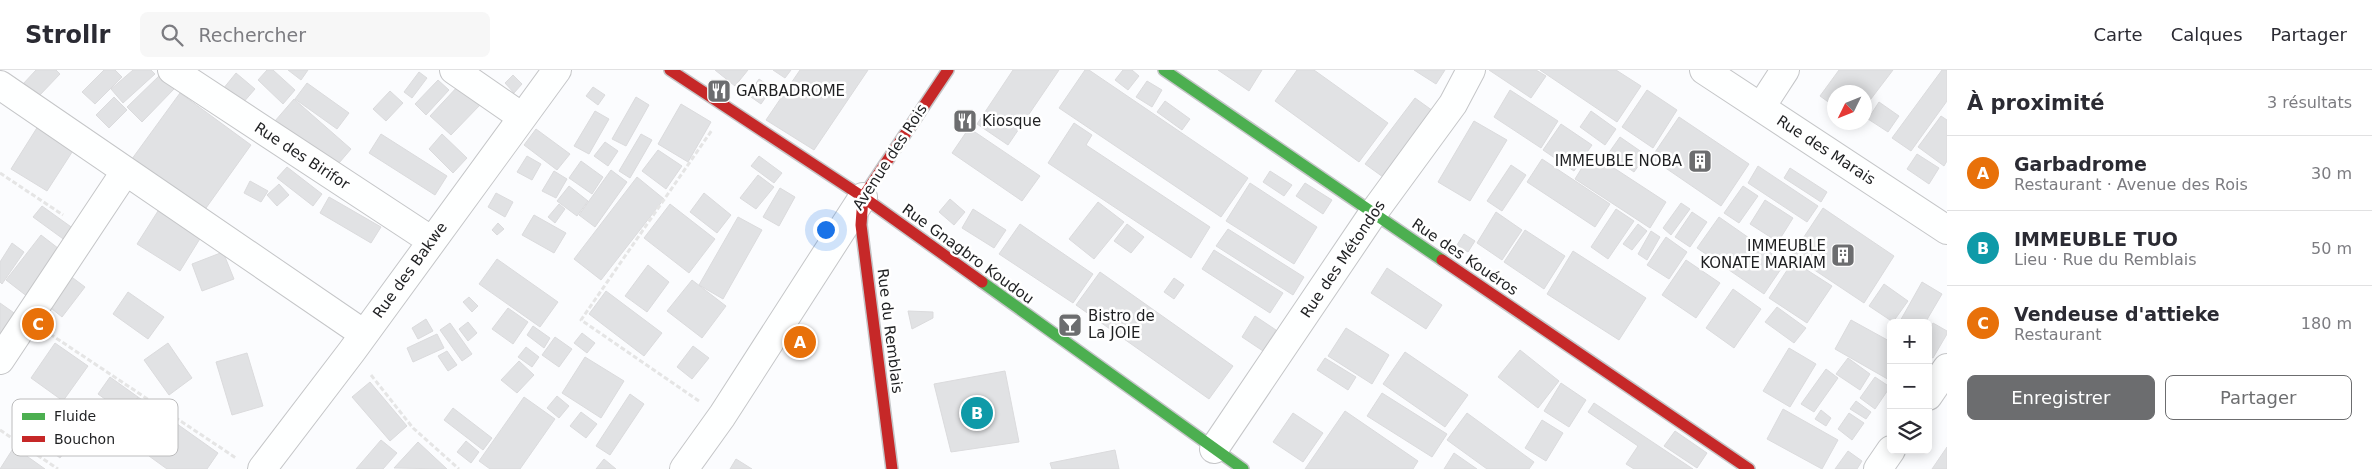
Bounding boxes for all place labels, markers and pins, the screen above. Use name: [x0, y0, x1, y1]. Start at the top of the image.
restaurant icon: GARBADROME: [706, 78, 732, 104]
place label: GARBADROME: [736, 82, 845, 100]
restaurant icon: Kiosque: [952, 108, 978, 134]
place label: Kiosque: [982, 112, 1041, 130]
building icon: IMMEUBLE NOBA: [1687, 148, 1713, 174]
place label: IMMEUBLE NOBA: [1555, 152, 1683, 170]
place label: IMMEUBLE KONATE MARIAM: [1700, 237, 1826, 272]
building icon: IMMEUBLE KONATE MARIAM: [1830, 242, 1856, 268]
pin: C: [22, 305, 54, 343]
place label: Bistro de La JOIE: [1088, 307, 1155, 342]
bar icon: Bistro de La JOIE: [1057, 312, 1083, 338]
pin: A: [784, 323, 816, 361]
pin: B: [961, 394, 993, 432]

